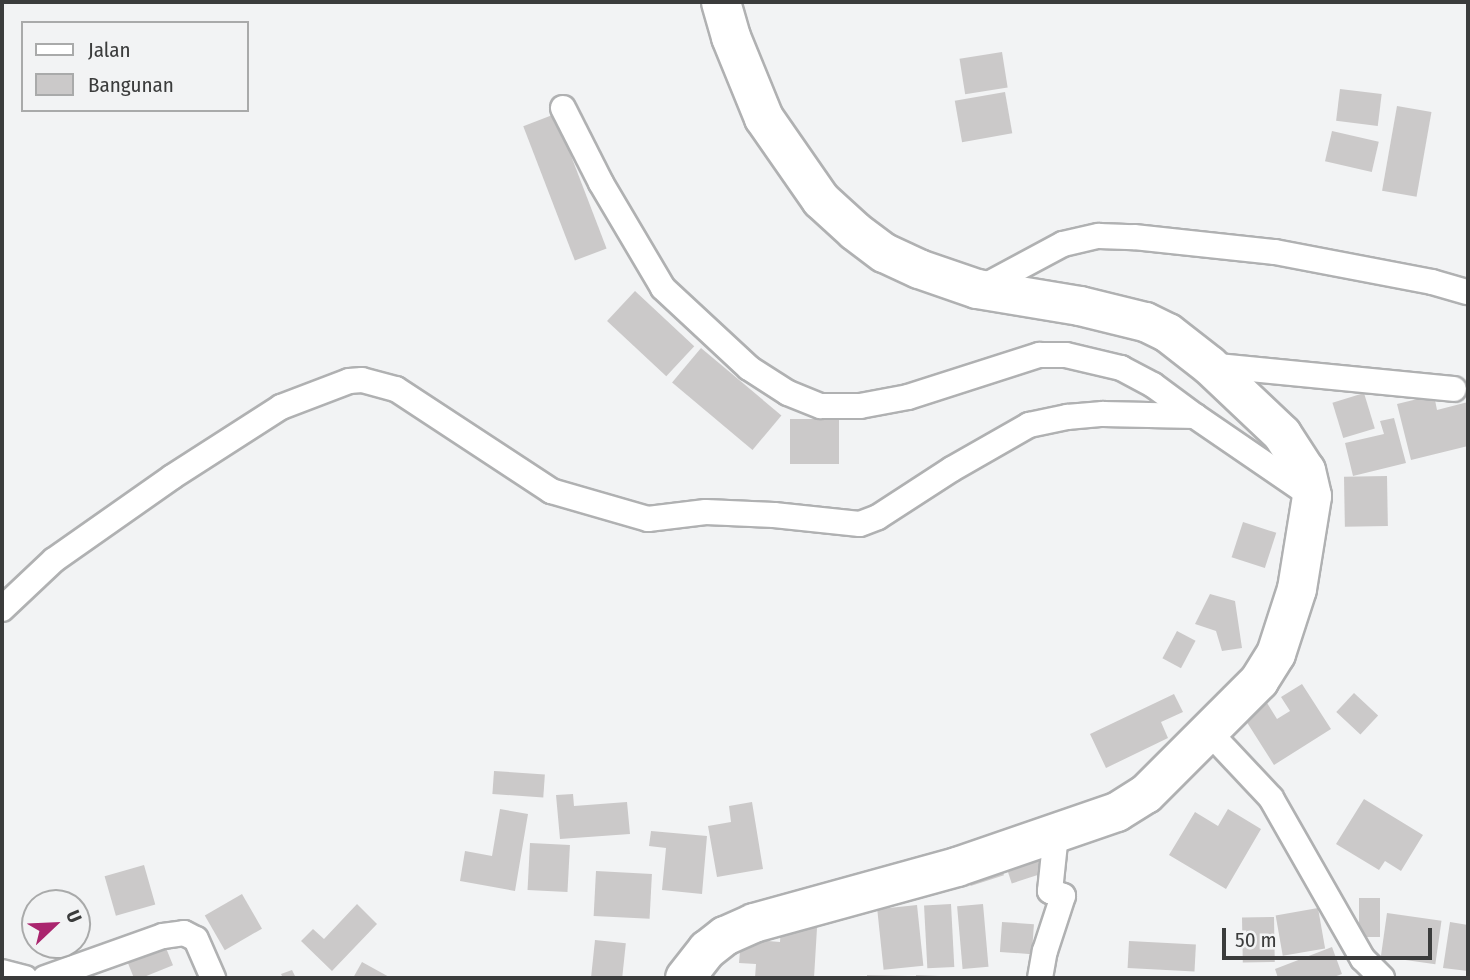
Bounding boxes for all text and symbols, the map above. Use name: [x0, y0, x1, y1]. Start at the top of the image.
legend: [21, 21, 248, 112]
text: Jalan: [88, 37, 131, 63]
text: Bangunan: [88, 72, 174, 98]
north arrow: [21, 889, 91, 959]
text: U: [61, 907, 87, 926]
scale bar: [1225, 914, 1435, 958]
text: 50 m: [1235, 927, 1277, 953]

